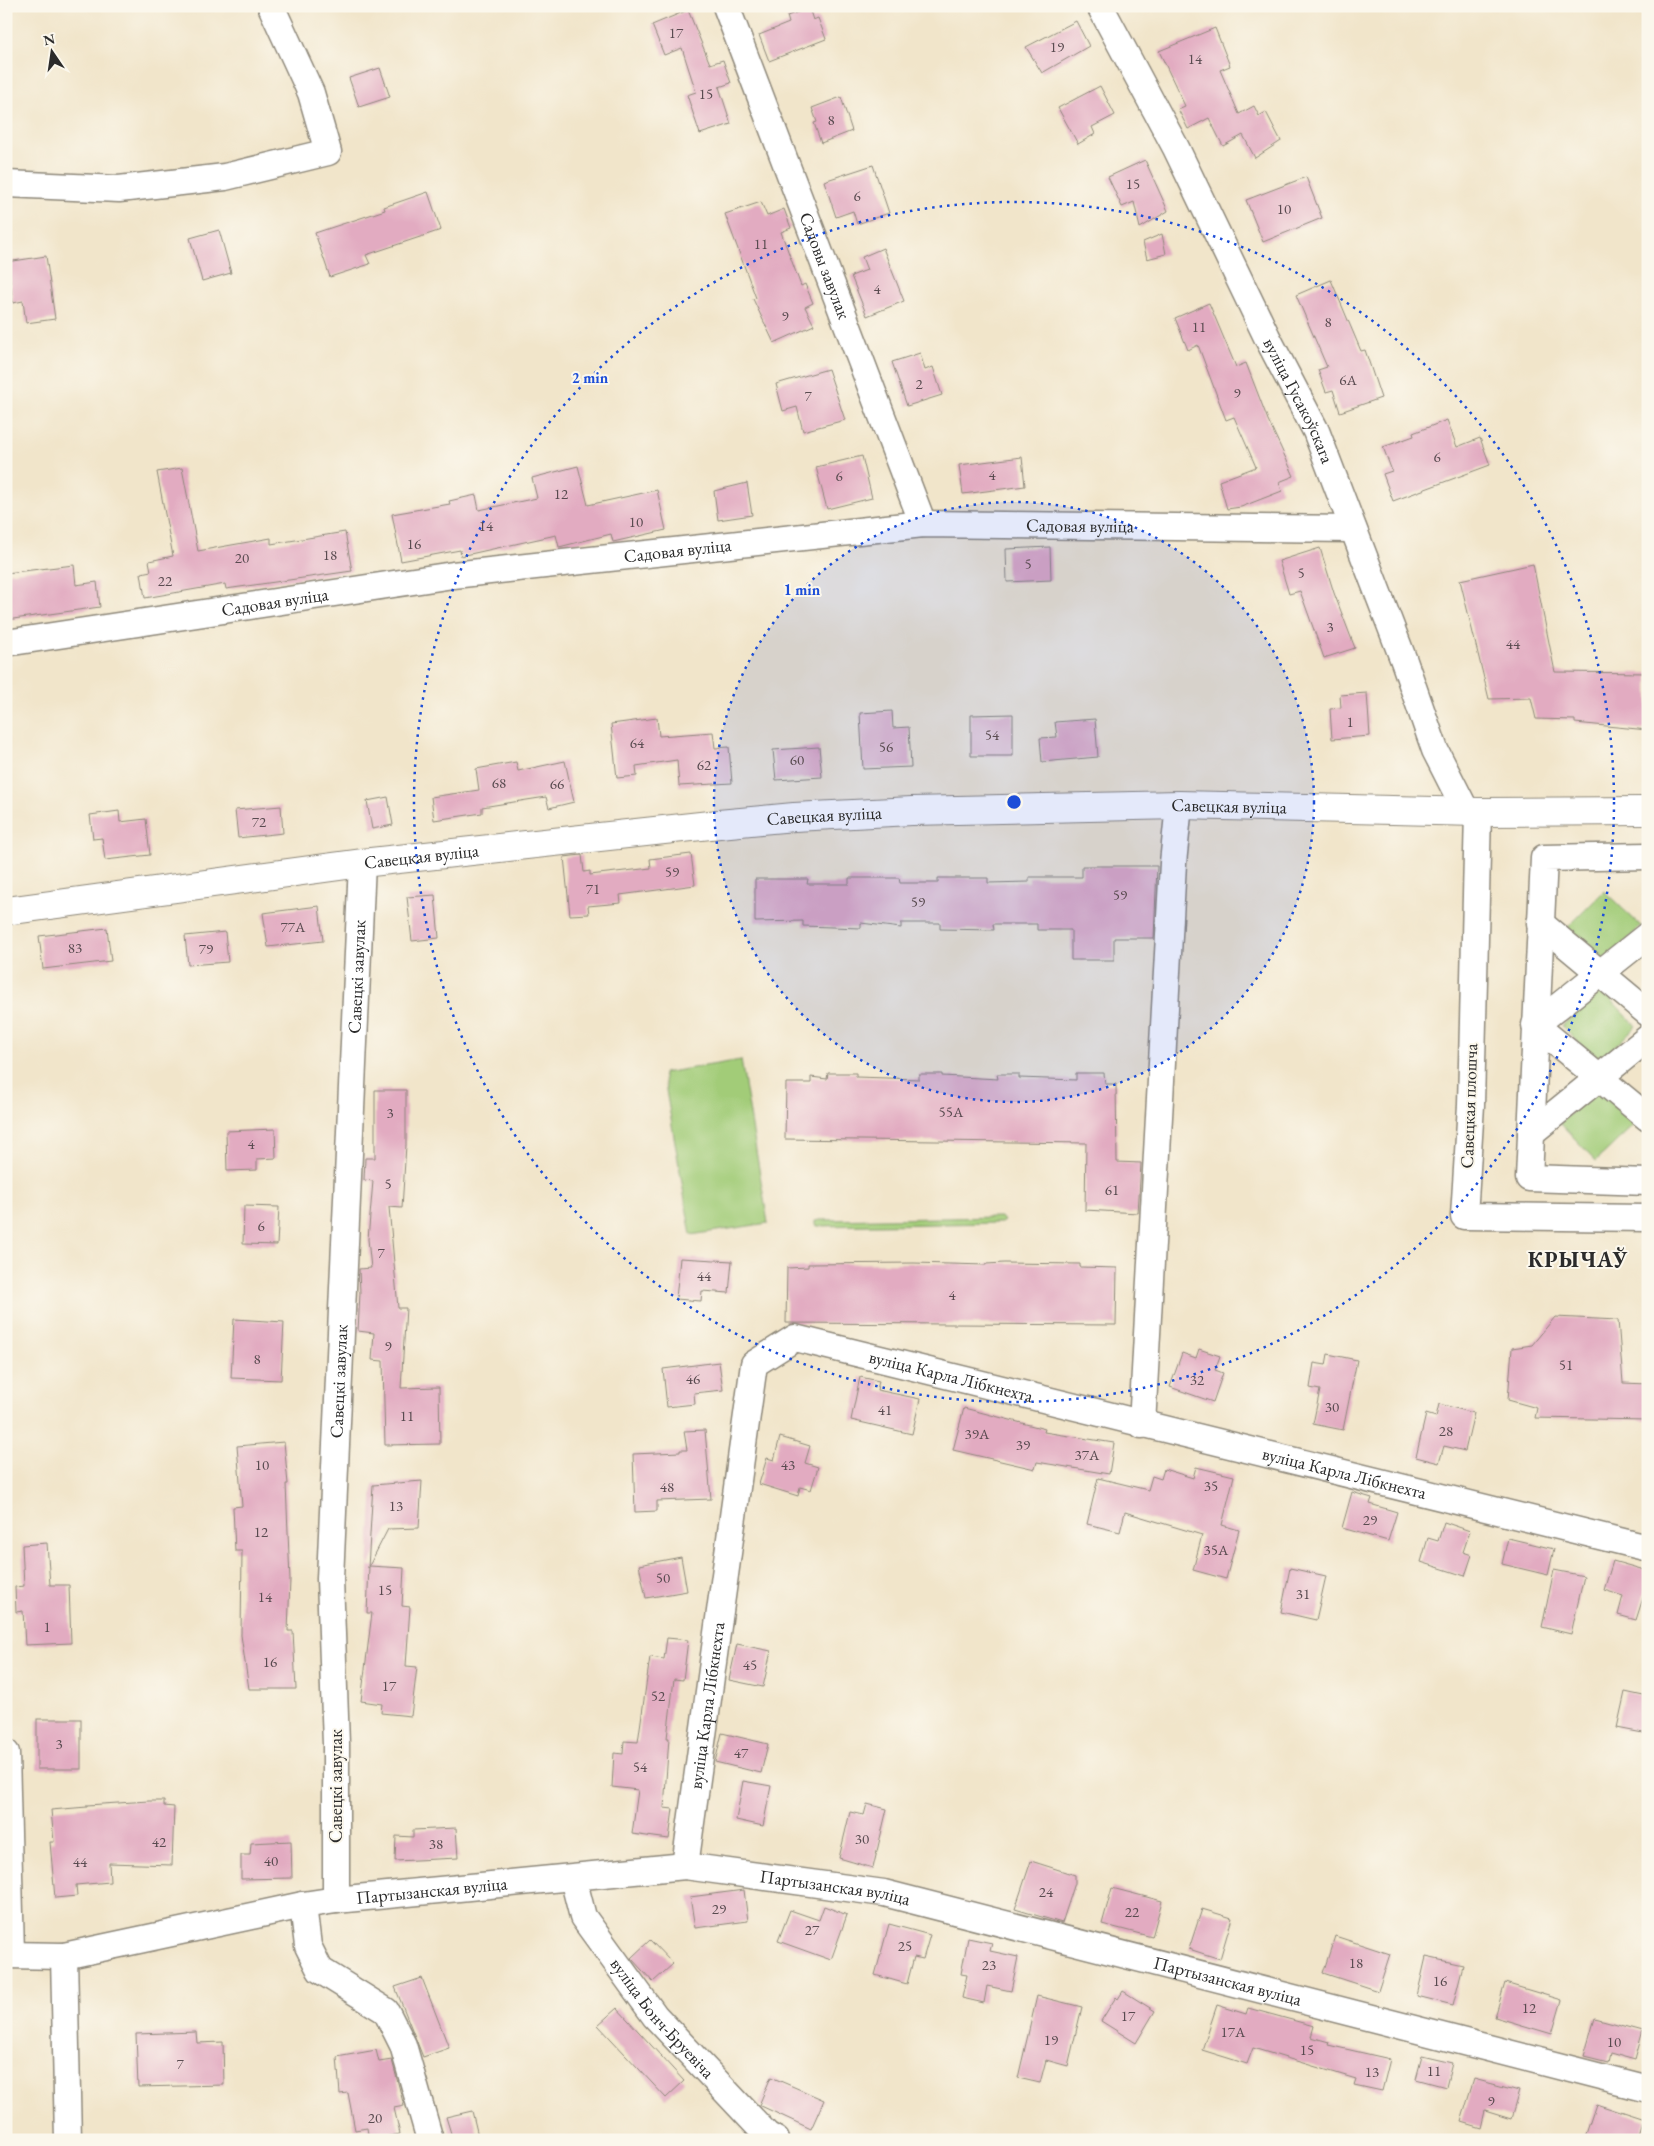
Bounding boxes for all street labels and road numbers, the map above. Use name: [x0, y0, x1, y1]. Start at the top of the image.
street label: Садовы завулак: [795, 209, 856, 323]
street label: вуліца Гусакоўскага: [1258, 334, 1340, 467]
street label: Садовая вуліца: [1026, 513, 1135, 537]
street label: Садовая вуліца: [623, 533, 733, 567]
street label: Садовая вуліца: [220, 582, 331, 621]
street label: Савецкая вуліца: [1171, 793, 1288, 819]
street label: Савецкая вуліца: [766, 801, 883, 830]
street label: Савецкая вуліца: [363, 838, 481, 874]
street label: Савецкі завулак: [342, 919, 370, 1034]
street label: Савецкая плошча: [1455, 1042, 1482, 1169]
street label: Савецкі завулак: [324, 1323, 352, 1439]
street label: вуліца Карла Лібкнехта: [867, 1345, 1036, 1407]
street label: вуліца Карла Лібкнехта: [1260, 1441, 1430, 1504]
street label: вуліца Карла Лібкнехта: [684, 1620, 730, 1790]
street label: Савецкі завулак: [324, 1729, 347, 1843]
street label: Партызанская вуліца: [758, 1864, 914, 1910]
street label: Партызанская вуліца: [355, 1871, 509, 1909]
street label: Партызанская вуліца: [1151, 1951, 1305, 2011]
street label: вуліца Бонч-Бруевіча: [605, 1953, 720, 2084]

